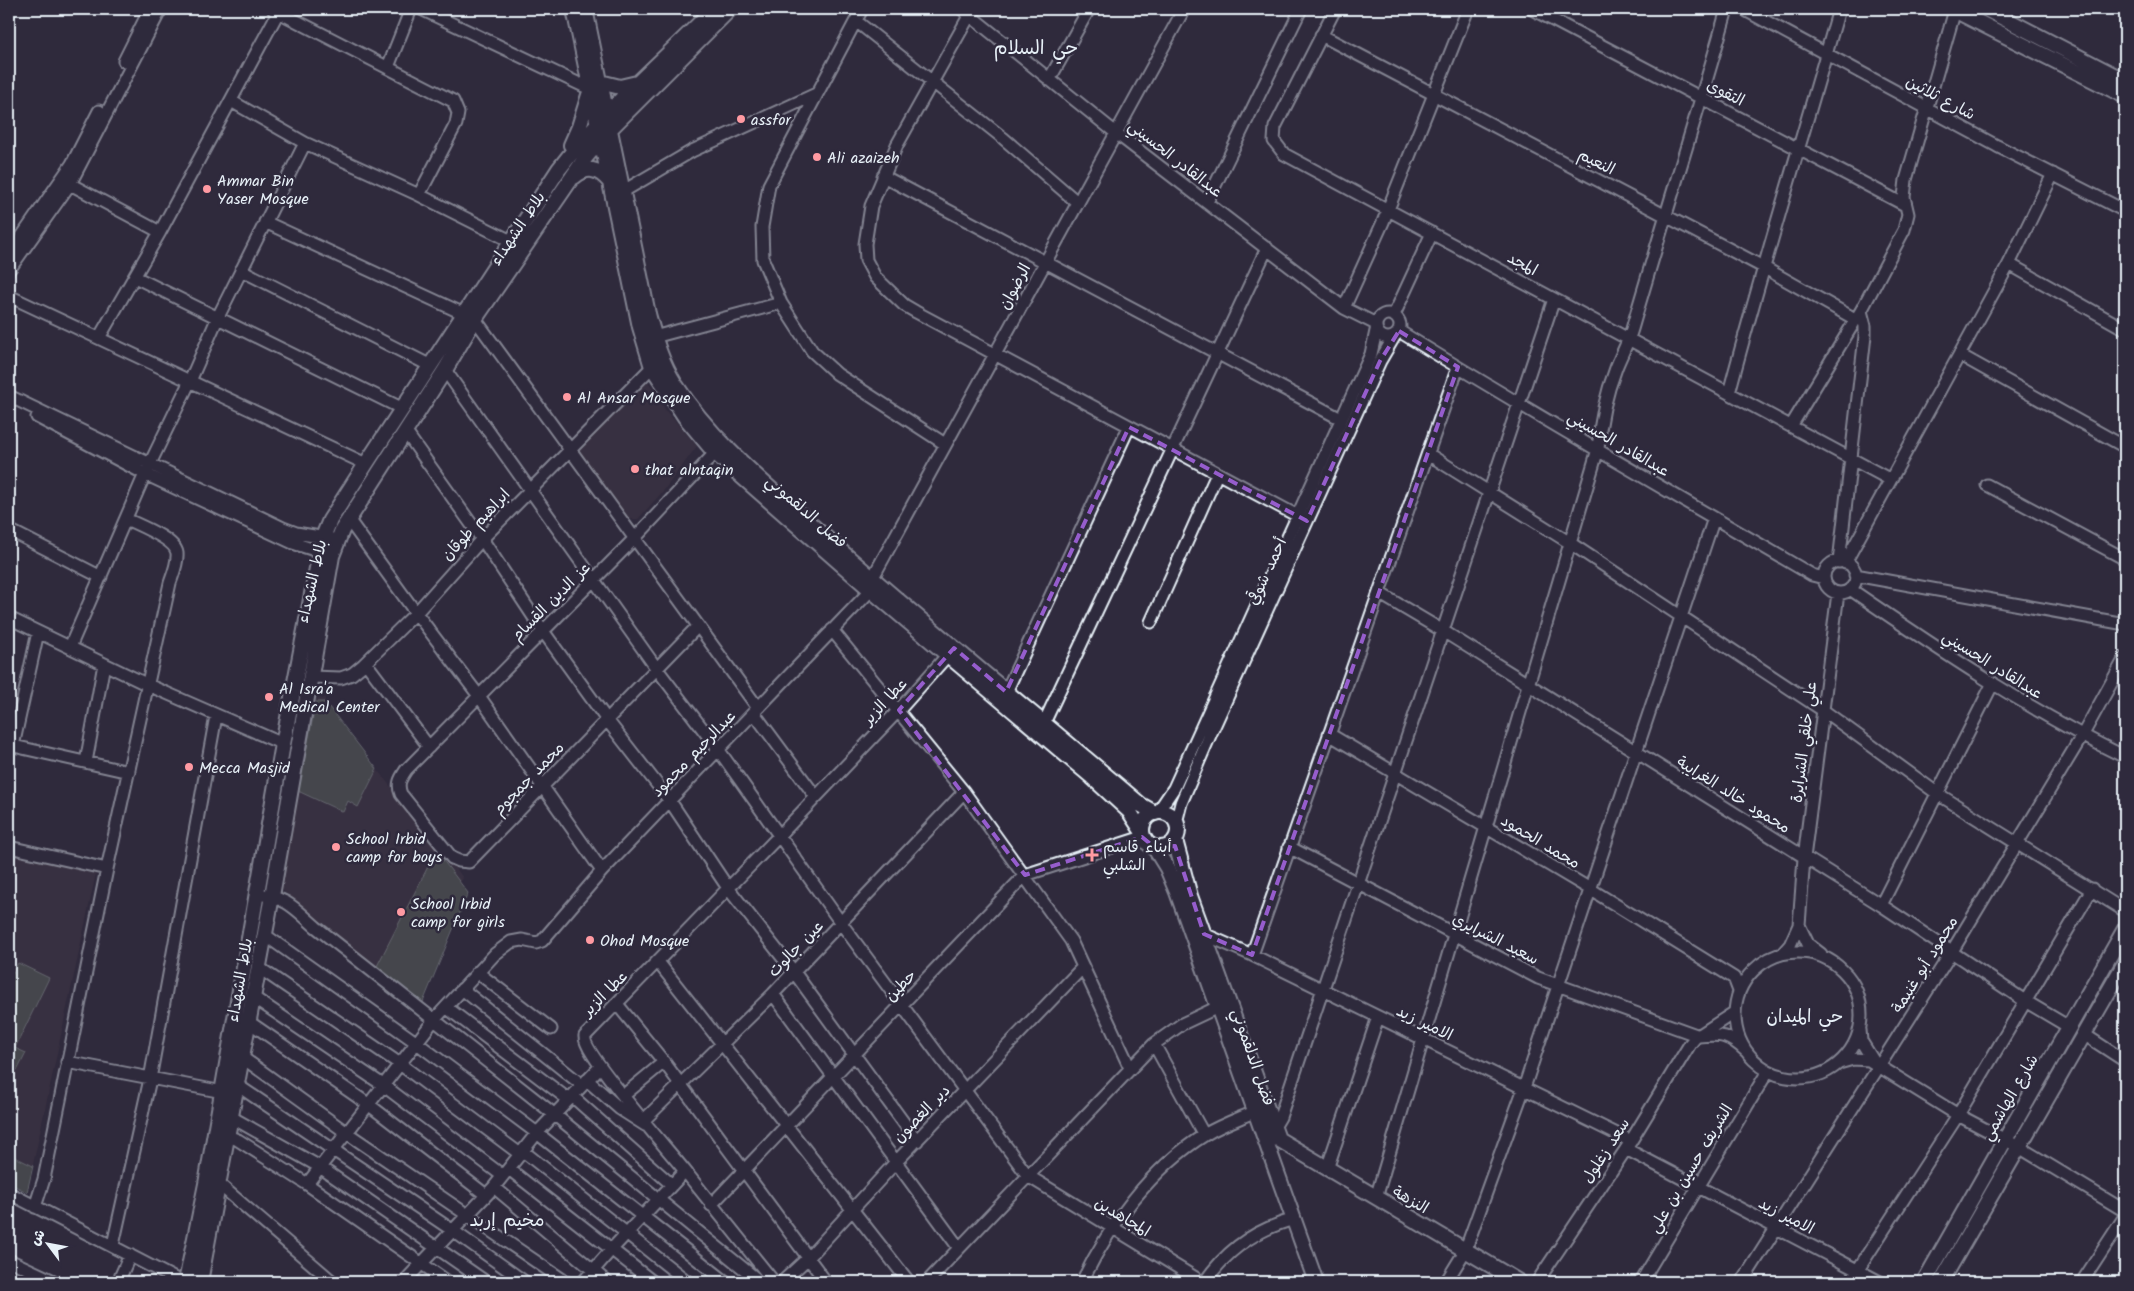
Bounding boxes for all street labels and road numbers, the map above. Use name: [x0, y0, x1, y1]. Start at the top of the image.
street label: شارع ثلاثين: [1901, 69, 1980, 127]
street label: التقوى: [1702, 73, 1749, 113]
street label: عبدالقادر الحسيني: [1122, 114, 1228, 205]
street label: النعيم: [1573, 142, 1619, 182]
street label: بلاط الشهداء: [484, 187, 552, 271]
street label: المجد: [1502, 246, 1542, 283]
street label: الرضوان: [993, 259, 1038, 314]
street label: عبدالقادر الحسيني: [1562, 405, 1674, 485]
street label: فضل الدلقموني: [759, 469, 852, 556]
street label: ابراهيم طوقان: [436, 483, 516, 567]
street label: أحمد شوقي: [1241, 534, 1294, 610]
street label: بلاط الشهداء: [291, 537, 334, 626]
street label: عز الدين القسام: [505, 556, 597, 648]
street label: عبدالقادر الحسيني: [1937, 624, 2047, 707]
street label: عطا الزير: [855, 673, 914, 733]
street label: علي خلقي الشرايرة: [1785, 680, 1825, 804]
street label: عبدالرحيم محمود: [646, 705, 742, 803]
street label: محمد جمجوم: [487, 736, 571, 822]
street label: محمود خالد الغرايبة: [1671, 750, 1795, 840]
street label: محمد الحمود: [1496, 809, 1585, 876]
street label: سعيد الشرايري: [1448, 907, 1543, 972]
street label: محمود أبو غنيمة: [1885, 911, 1965, 1018]
street label: عين جالوت: [762, 915, 830, 983]
street label: بلاط الشهداء: [221, 936, 260, 1024]
street label: حطين: [879, 964, 923, 1008]
street label: عطا الزير: [575, 965, 634, 1024]
street label: الامير زيد: [1392, 999, 1457, 1048]
street label: فضل الدلقموني: [1223, 1006, 1281, 1110]
street label: شارع الهاشمي: [1975, 1050, 2046, 1146]
street label: دير الغصون: [888, 1079, 957, 1149]
street label: الشريف حسين بن علي: [1643, 1099, 1741, 1239]
street label: سعد زغلول: [1576, 1113, 1637, 1189]
street label: النزهة: [1387, 1180, 1433, 1221]
street label: المجاهدين: [1089, 1191, 1155, 1244]
street label: الامير زيد: [1754, 1191, 1819, 1242]

